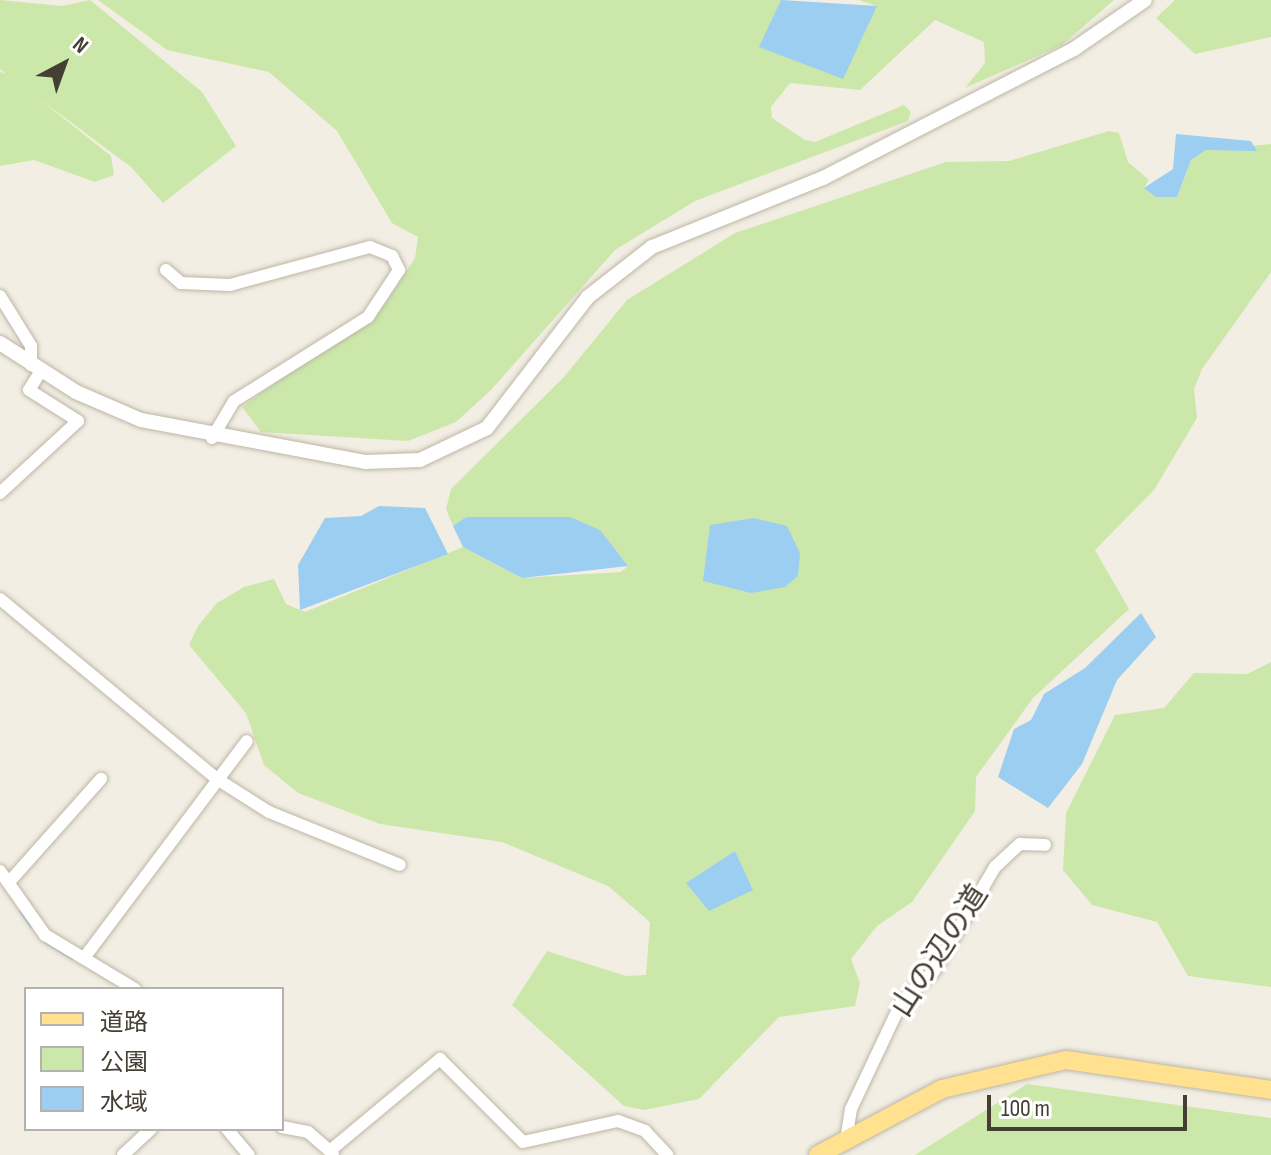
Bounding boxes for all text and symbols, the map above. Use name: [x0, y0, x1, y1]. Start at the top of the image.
north arrow: [24, 24, 104, 104]
text: N: [67, 31, 93, 60]
street label: 山の辺の道: [884, 878, 996, 1024]
legend: [24, 987, 284, 1131]
text: 道路: [100, 1008, 148, 1037]
text: 公園: [100, 1048, 148, 1077]
scale bar: [991, 1079, 1191, 1129]
text: 水域: [100, 1088, 148, 1117]
text: 100 m: [1001, 1094, 1050, 1123]

